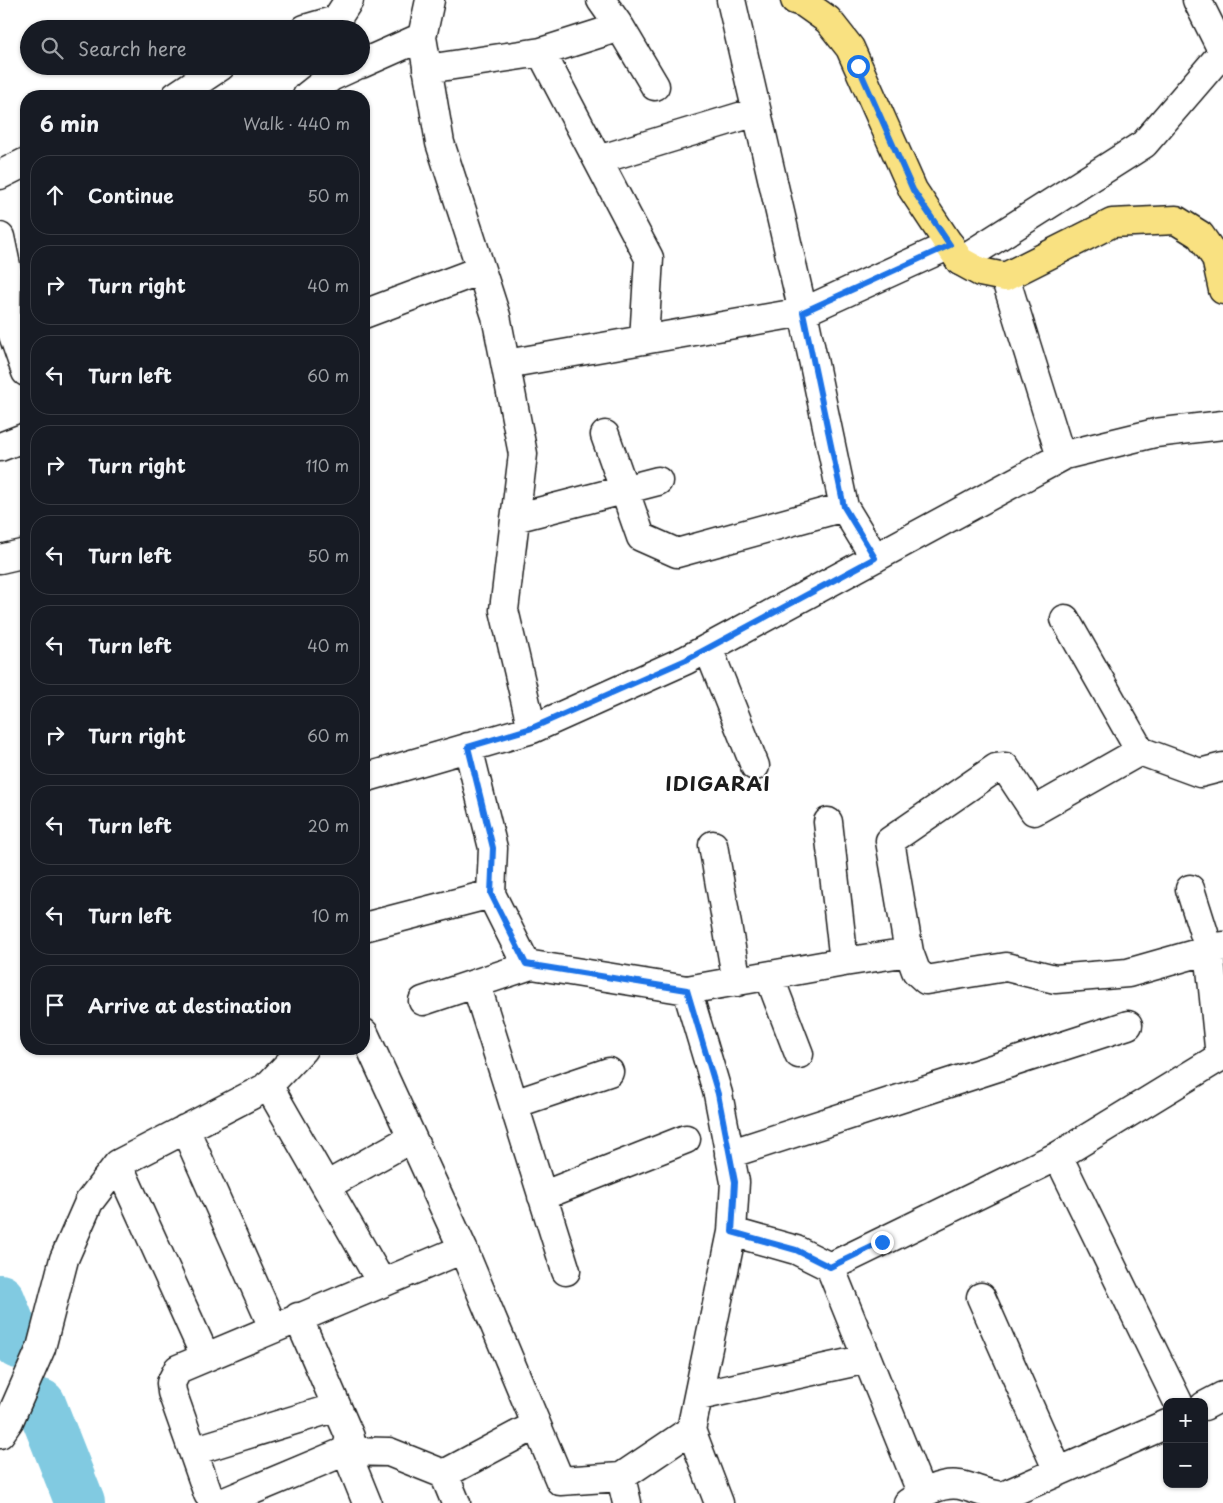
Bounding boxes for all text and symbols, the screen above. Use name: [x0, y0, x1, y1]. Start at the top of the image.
search box: [20, 20, 370, 75]
icon: search: [38, 34, 66, 62]
text: Search here: [78, 34, 187, 62]
route start: [847, 55, 870, 78]
text: 6 min: [40, 107, 99, 139]
text: Walk · 440 m: [243, 111, 350, 135]
icon: ahead: [41, 181, 69, 209]
text: Continue: [88, 181, 174, 209]
text: 50 m: [308, 183, 349, 207]
icon: right: [41, 271, 69, 299]
text: Turn right: [88, 271, 186, 299]
text: 40 m: [307, 273, 349, 297]
icon: left: [41, 361, 69, 389]
text: Turn left: [88, 361, 172, 389]
text: 60 m: [307, 363, 349, 387]
icon: right: [41, 451, 69, 479]
text: Turn right: [88, 451, 186, 479]
text: 110 m: [306, 453, 349, 477]
icon: left: [41, 541, 69, 569]
text: Turn left: [88, 541, 172, 569]
text: 50 m: [308, 543, 349, 567]
icon: left: [41, 631, 69, 659]
text: Turn left: [88, 631, 172, 659]
text: 40 m: [307, 633, 349, 657]
icon: right: [41, 721, 69, 749]
text: Turn right: [88, 721, 186, 749]
text: 60 m: [307, 723, 349, 747]
district label: IDIGARAI: [665, 768, 771, 798]
icon: left: [41, 811, 69, 839]
text: Turn left: [88, 811, 172, 839]
text: 20 m: [308, 813, 349, 837]
icon: left: [41, 901, 69, 929]
text: Turn left: [88, 901, 172, 929]
text: 10 m: [312, 903, 349, 927]
icon: arrive: [41, 991, 69, 1019]
text: Arrive at destination: [88, 991, 292, 1019]
route end: [871, 1231, 894, 1254]
map controls: [1163, 1398, 1208, 1488]
button: +: [1163, 1398, 1208, 1443]
button: −: [1163, 1443, 1208, 1488]

